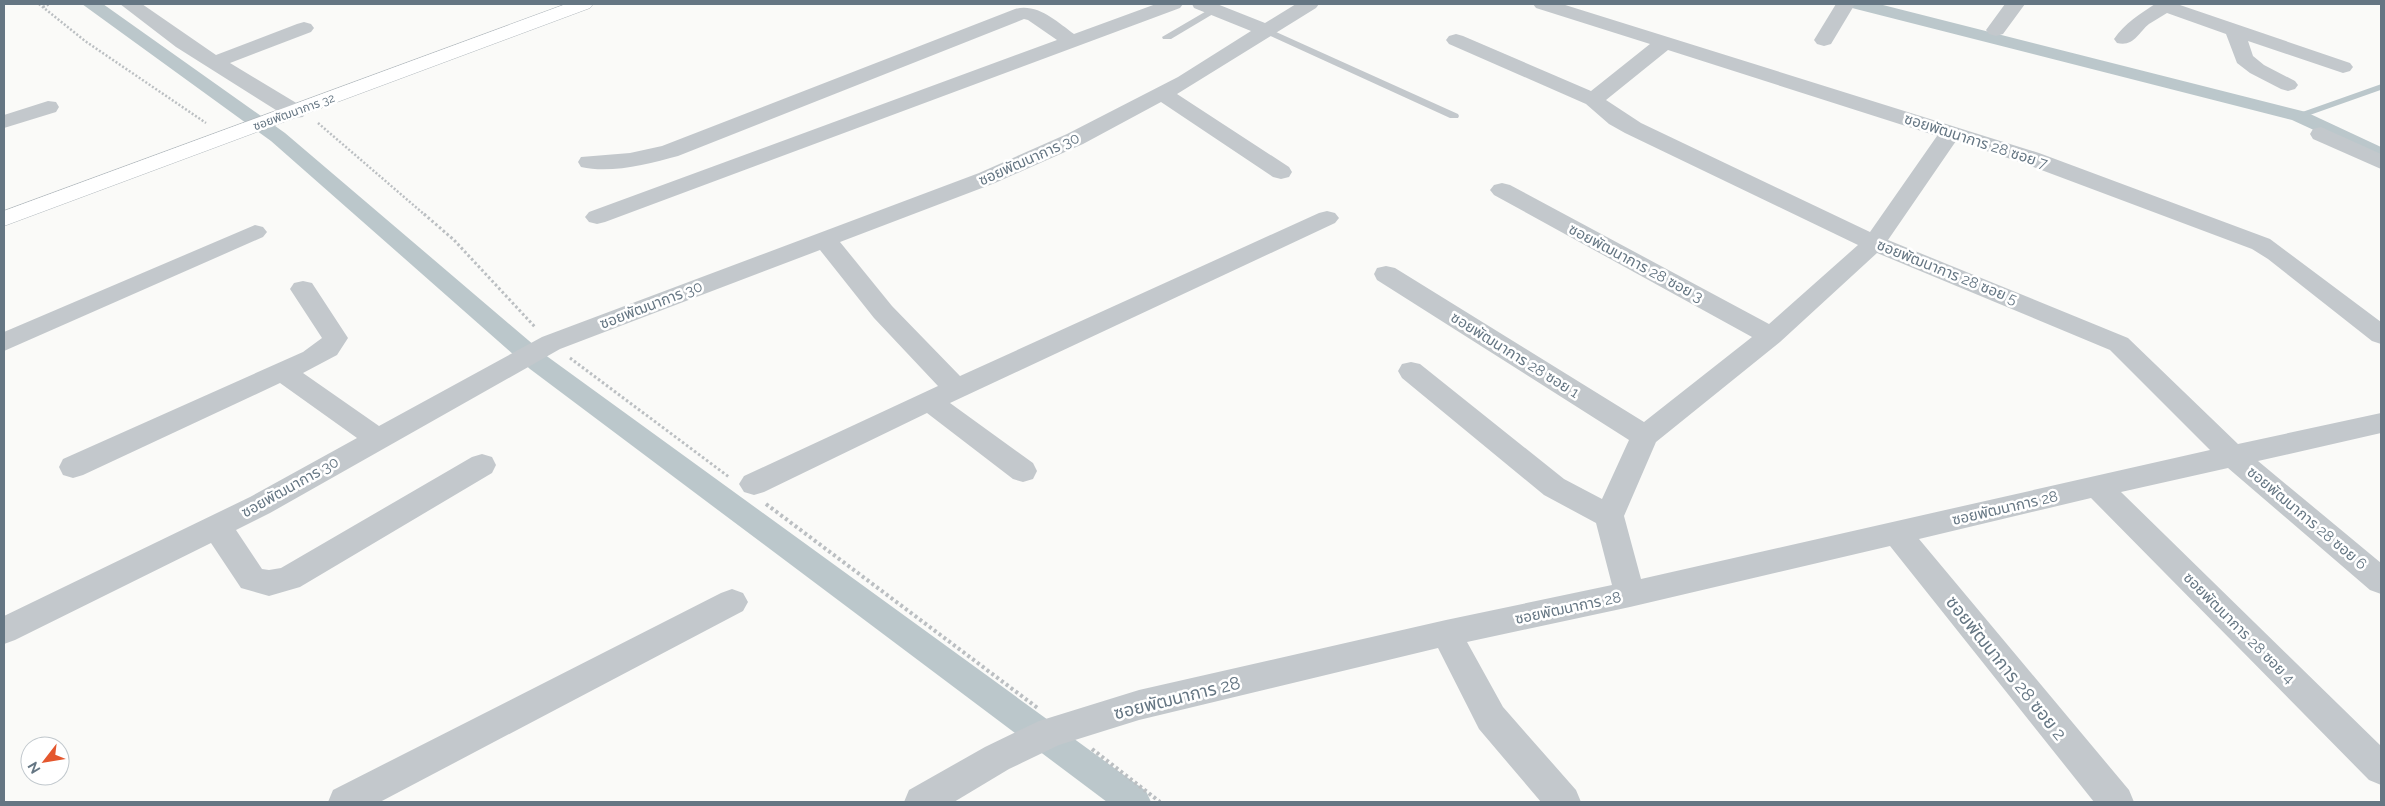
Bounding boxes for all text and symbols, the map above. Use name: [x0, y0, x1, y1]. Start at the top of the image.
street label: ซอยพัฒนาการ 32: [251, 91, 337, 133]
street label: ซอยพัฒนาการ 28 ซอย 7: [1902, 109, 2050, 173]
street label: ซอยพัฒนาการ 30: [976, 129, 1082, 189]
street label: ซอยพัฒนาการ 28 ซอย 3: [1566, 220, 1706, 306]
street label: ซอยพัฒนาการ 28 ซอย 5: [1874, 236, 2020, 308]
street label: ซอยพัฒนาการ 30: [597, 277, 705, 333]
street label: ซอยพัฒนาการ 28 ซอย 1: [1447, 308, 1583, 402]
street label: ซอยพัฒนาการ 30: [238, 453, 342, 521]
street label: ซอยพัฒนาการ 28 ซอย 6: [2244, 463, 2370, 573]
street label: ซอยพัฒนาการ 28: [1950, 487, 2060, 529]
street label: ซอยพัฒนาการ 28 ซอย 4: [2180, 569, 2298, 687]
street label: ซอยพัฒนาการ 28: [1513, 588, 1623, 628]
street label: ซอยพัฒนาการ 28 ซอย 2: [1942, 591, 2071, 744]
street label: ซอยพัฒนาการ 28: [1111, 672, 1242, 723]
north arrow: [20, 736, 70, 786]
text: N: [24, 759, 43, 776]

